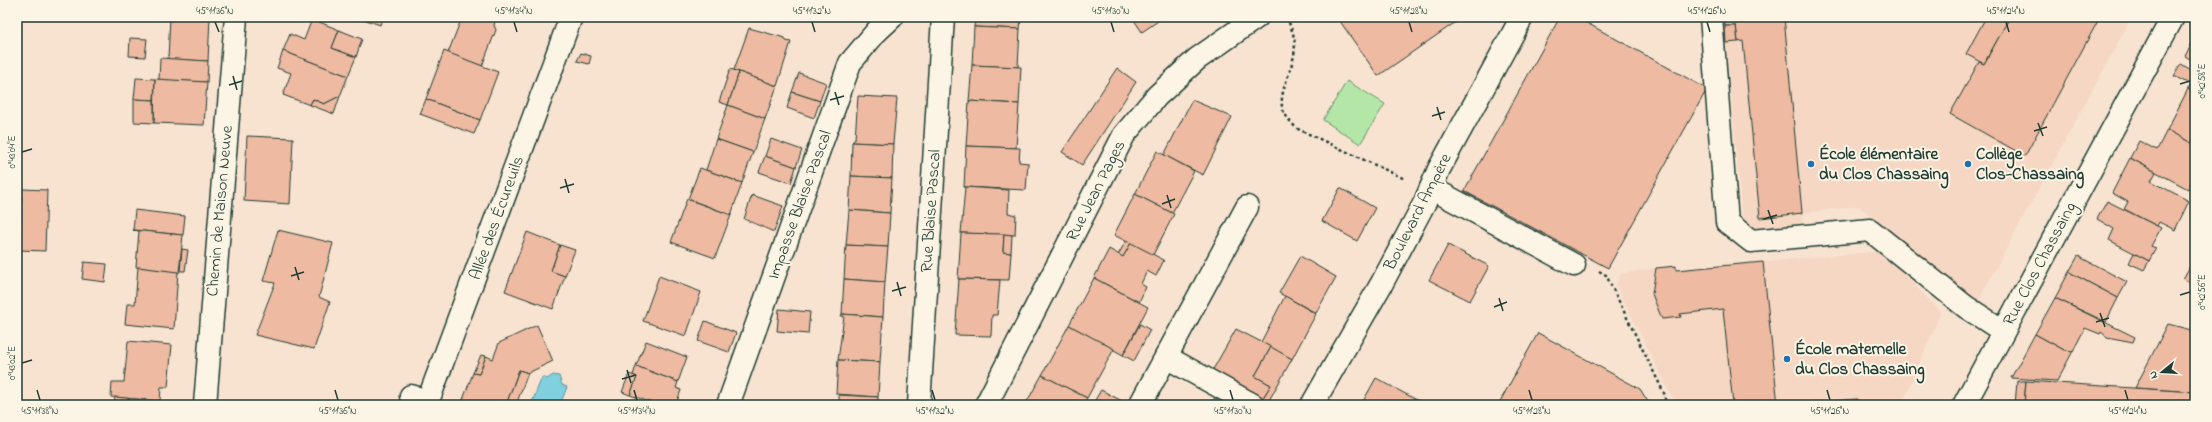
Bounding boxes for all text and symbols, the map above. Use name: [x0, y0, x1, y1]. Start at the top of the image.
text: 45°11'36"N: [196, 4, 234, 19]
text: 45°11'34"N: [495, 4, 533, 19]
text: 45°11'32"N: [793, 4, 831, 19]
text: 45°11'30"N: [1092, 4, 1130, 19]
text: 45°11'28"N: [1390, 4, 1428, 19]
text: 45°11'26"N: [1688, 4, 1726, 19]
text: 45°11'24"N: [1987, 4, 2025, 19]
text: 0°42'58"E: [2195, 63, 2210, 99]
street label: Chemin de Maison Neuve: [200, 124, 240, 297]
street label: Impasse Blaise Pascal: [761, 127, 839, 283]
text: 0°43'04"E: [5, 135, 20, 169]
street label: Rue Jean Pages: [1060, 136, 1134, 247]
place label: École élémentaire du Clos Chassaing: [1819, 142, 1949, 189]
place label: Collège Clos-Chassaing: [1976, 142, 2085, 189]
street label: Rue Blaise Pascal: [914, 149, 948, 273]
street label: Boulevard Ampère: [1377, 149, 1459, 276]
street label: Allée des Écureuils: [463, 152, 531, 284]
marker: École élémentaire du Clos Chassaing: [1806, 159, 1816, 169]
marker: Collège Clos-Chassaing: [1963, 159, 1973, 169]
street label: Rue Clos Chassaing: [1997, 198, 2085, 331]
text: 0°42'56"E: [2195, 274, 2210, 310]
place label: École maternelle du Clos Chassaing: [1795, 337, 1925, 384]
text: 0°43'02"E: [5, 346, 20, 380]
north arrow: [2142, 352, 2182, 392]
marker: École maternelle du Clos Chassaing: [1782, 354, 1792, 364]
text: N: [2145, 369, 2162, 381]
text: 45°11'38"N: [22, 404, 59, 419]
text: 45°11'36"N: [319, 404, 357, 419]
text: 45°11'34"N: [618, 404, 656, 419]
text: 45°11'32"N: [916, 404, 954, 419]
text: 45°11'30"N: [1214, 404, 1252, 419]
text: 45°11'28"N: [1513, 404, 1551, 419]
text: 45°11'26"N: [1811, 404, 1849, 419]
text: 45°11'24"N: [2109, 404, 2147, 419]

